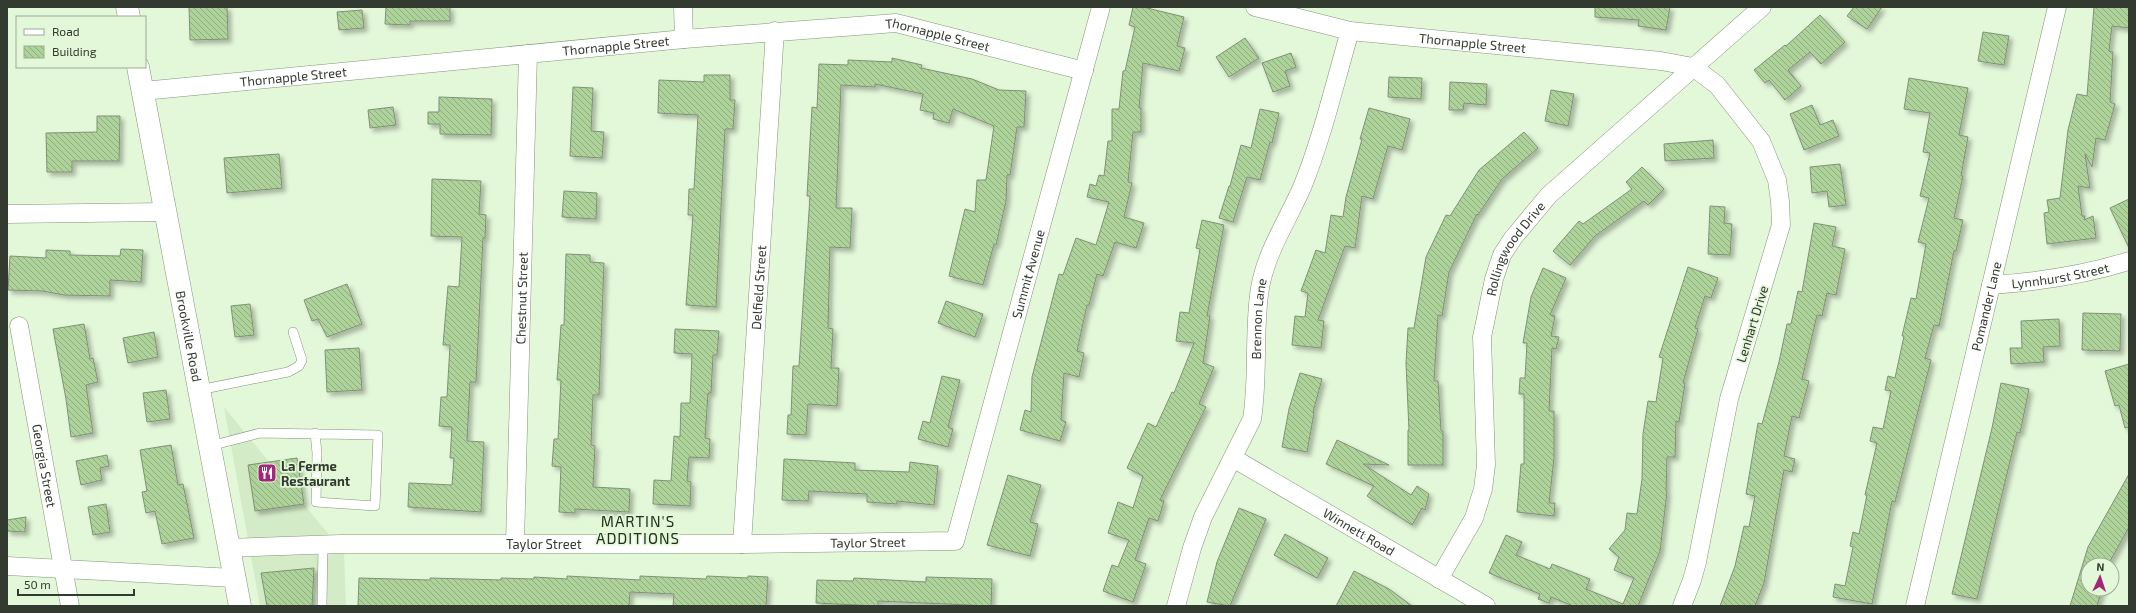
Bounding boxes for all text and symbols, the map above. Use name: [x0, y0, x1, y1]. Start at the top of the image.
street label: Thornapple Street: [885, 14, 992, 55]
legend: [16, 16, 146, 68]
text: Road: [52, 24, 80, 38]
street label: Thornapple Street: [1418, 30, 1527, 56]
street label: Thornapple Street: [562, 32, 670, 59]
text: Building: [52, 44, 97, 58]
street label: Thornapple Street: [239, 63, 348, 90]
street label: Rollingwood Drive: [1483, 198, 1548, 297]
street label: Summit Avenue: [1008, 227, 1048, 320]
street label: Delfield Street: [748, 245, 769, 330]
street label: Chestnut Street: [512, 252, 531, 345]
street label: Lynnhurst Street: [2011, 259, 2111, 291]
street label: Pomander Lane: [1968, 260, 2004, 353]
street label: Brennon Lane: [1248, 277, 1270, 360]
street label: Lenhart Drive: [1733, 283, 1771, 365]
street label: Brookville Road: [173, 289, 205, 383]
street label: Georgia Street: [29, 423, 60, 509]
place label: La Ferme Restaurant: [281, 458, 351, 489]
restaurant icon: La Ferme Restaurant: [256, 462, 278, 484]
street label: Winnett Road: [1320, 505, 1398, 559]
district label: MARTIN'S ADDITIONS: [596, 512, 680, 547]
street label: Taylor Street: [830, 534, 906, 551]
street label: Taylor Street: [506, 536, 582, 552]
north arrow: [2080, 557, 2120, 597]
text: N: [2096, 560, 2105, 573]
scale bar: [18, 571, 134, 597]
text: 50 m: [24, 577, 51, 591]

